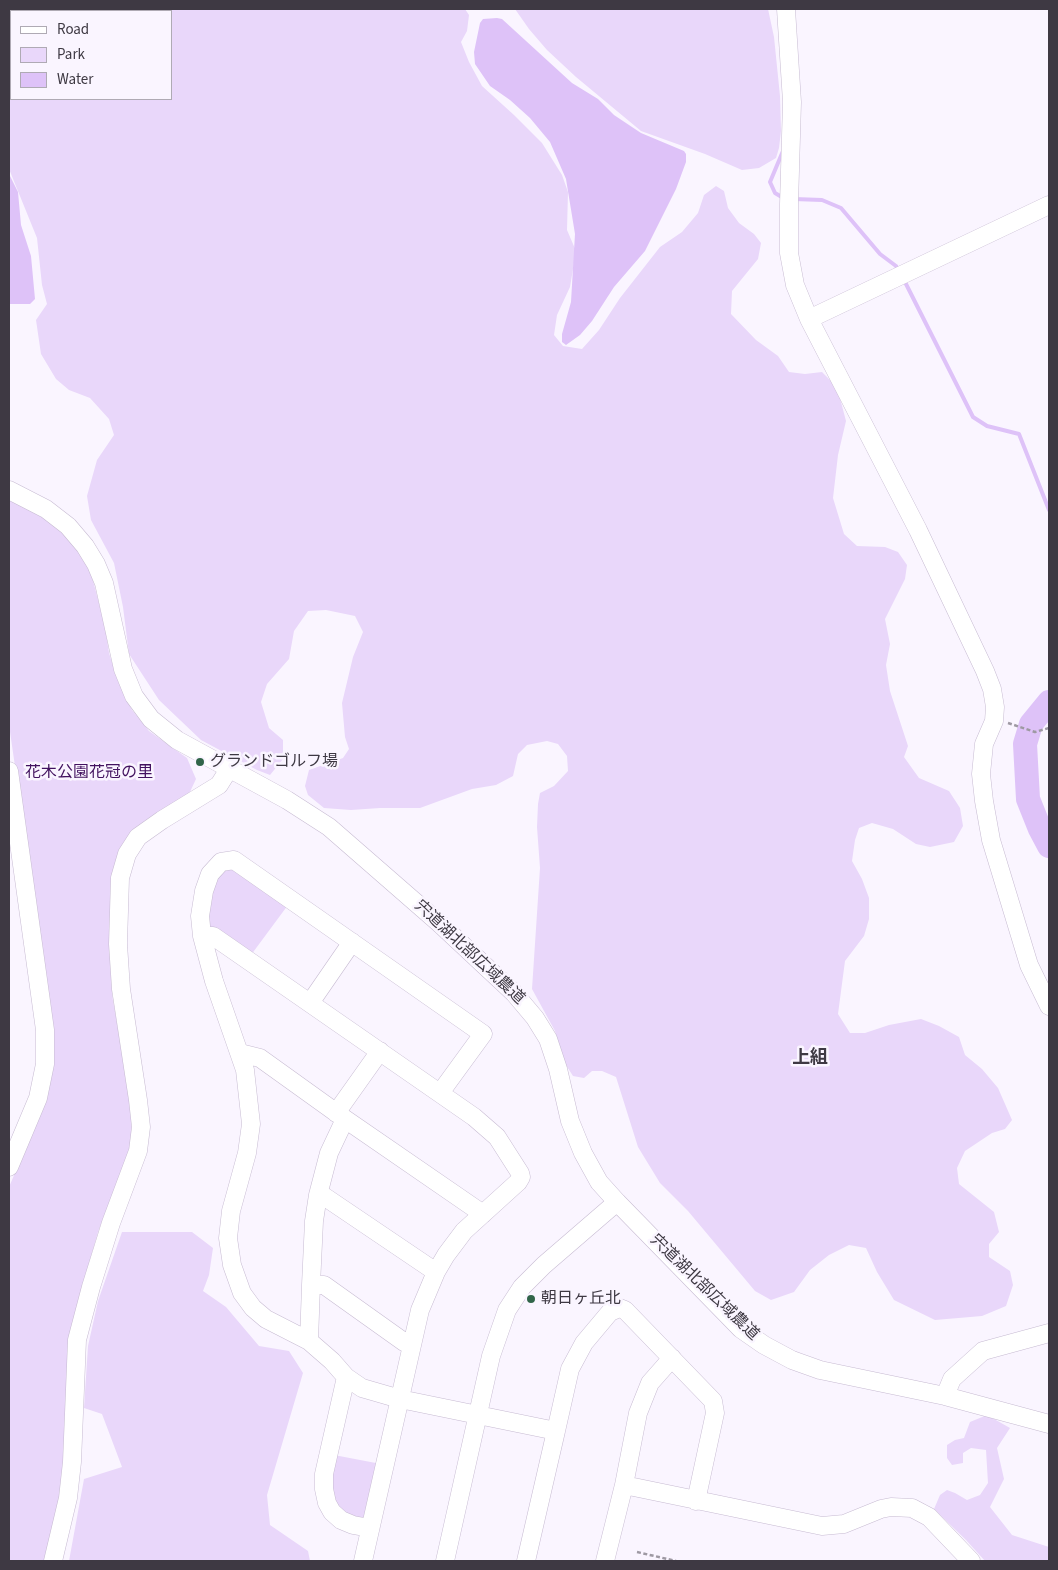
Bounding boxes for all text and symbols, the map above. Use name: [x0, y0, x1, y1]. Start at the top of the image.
legend: [10, 10, 172, 100]
text: Road: [57, 19, 89, 40]
text: Park: [57, 44, 85, 65]
text: Water: [57, 69, 93, 90]
place label: グランドゴルフ場: [210, 752, 338, 772]
marker: グランドゴルフ場: [194, 756, 206, 768]
park label: 花木公園花冠の里: [25, 763, 153, 783]
street label: 宍道湖北部広域農道: [410, 897, 528, 1009]
district label: 上組: [792, 1048, 828, 1070]
street label: 宍道湖北部広域農道: [646, 1231, 762, 1345]
place label: 朝日ヶ丘北: [541, 1289, 621, 1309]
marker: 朝日ヶ丘北: [525, 1293, 537, 1305]

